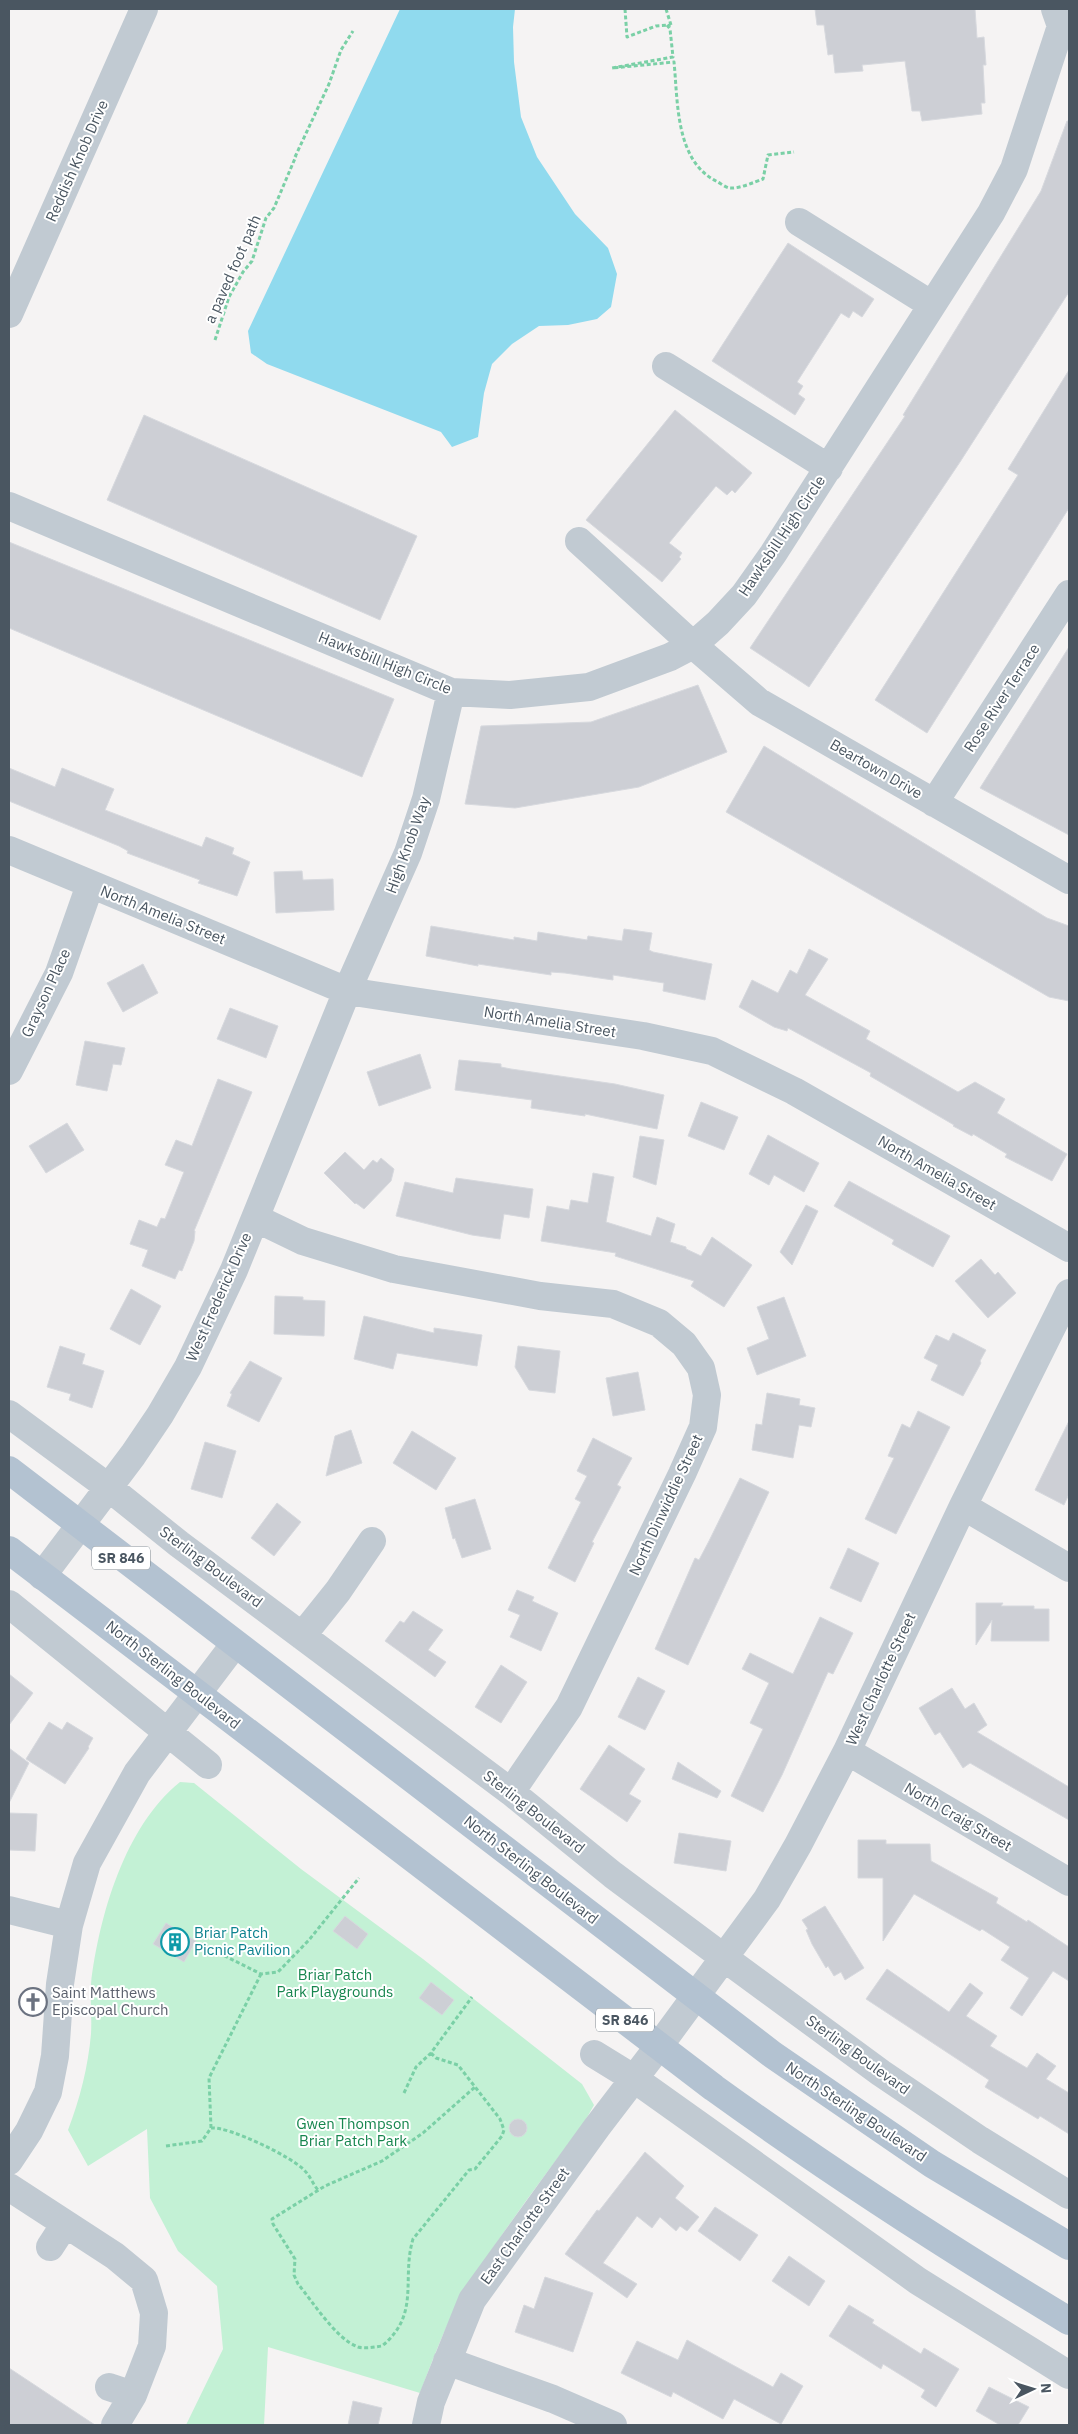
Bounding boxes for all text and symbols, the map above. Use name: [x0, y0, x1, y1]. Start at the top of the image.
street label: Reddish Knob Drive: [41, 97, 112, 225]
street label: a paved foot path: [200, 212, 265, 326]
street label: Hawksbill High Circle: [734, 472, 829, 600]
street label: Hawksbill High Circle: [316, 627, 455, 698]
street label: Rose River Terrace: [960, 640, 1044, 755]
street label: Beartown Drive: [827, 734, 926, 803]
street label: High Knob Way: [381, 793, 434, 896]
street label: North Amelia Street: [98, 881, 229, 948]
street label: Grayson Place: [17, 945, 74, 1040]
street label: North Amelia Street: [483, 1002, 617, 1041]
street label: North Amelia Street: [875, 1131, 1000, 1214]
street label: West Frederick Drive: [182, 1229, 256, 1364]
street label: North Dinwiddie Street: [625, 1431, 707, 1578]
street label: Sterling Boulevard: [156, 1522, 266, 1611]
road number: SR 846: [92, 1546, 150, 1570]
street label: West Charlotte Street: [841, 1609, 920, 1748]
street label: North Sterling Boulevard: [102, 1616, 244, 1733]
street label: Sterling Boulevard: [480, 1766, 589, 1857]
street label: North Craig Street: [901, 1778, 1015, 1855]
street label: North Sterling Boulevard: [460, 1811, 602, 1928]
place label: Briar Patch Picnic Pavilion: [194, 1923, 290, 1959]
building icon: Briar Patch Picnic Pavilion: [160, 1927, 190, 1957]
park label: Briar Patch Park Playgrounds: [277, 1965, 393, 2001]
place label: Saint Matthews Episcopal Church: [52, 1983, 169, 2019]
church icon: Saint Matthews Episcopal Church: [18, 1987, 48, 2017]
road number: SR 846: [596, 2008, 654, 2032]
street label: Sterling Boulevard: [803, 2011, 914, 2099]
street label: North Sterling Boulevard: [782, 2057, 930, 2166]
park label: Gwen Thompson Briar Patch Park: [296, 2114, 410, 2150]
street label: East Charlotte Street: [476, 2164, 573, 2288]
north arrow: [1008, 2364, 1058, 2414]
text: N: [1037, 2382, 1055, 2394]

